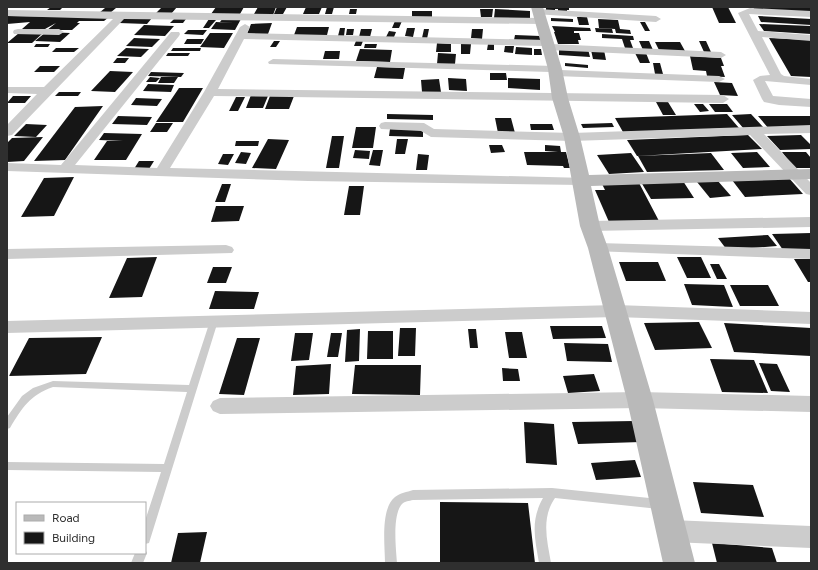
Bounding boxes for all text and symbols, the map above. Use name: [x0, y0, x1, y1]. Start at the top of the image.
legend: [16, 502, 146, 554]
text: Road: [52, 511, 80, 525]
text: Building: [52, 531, 95, 545]

